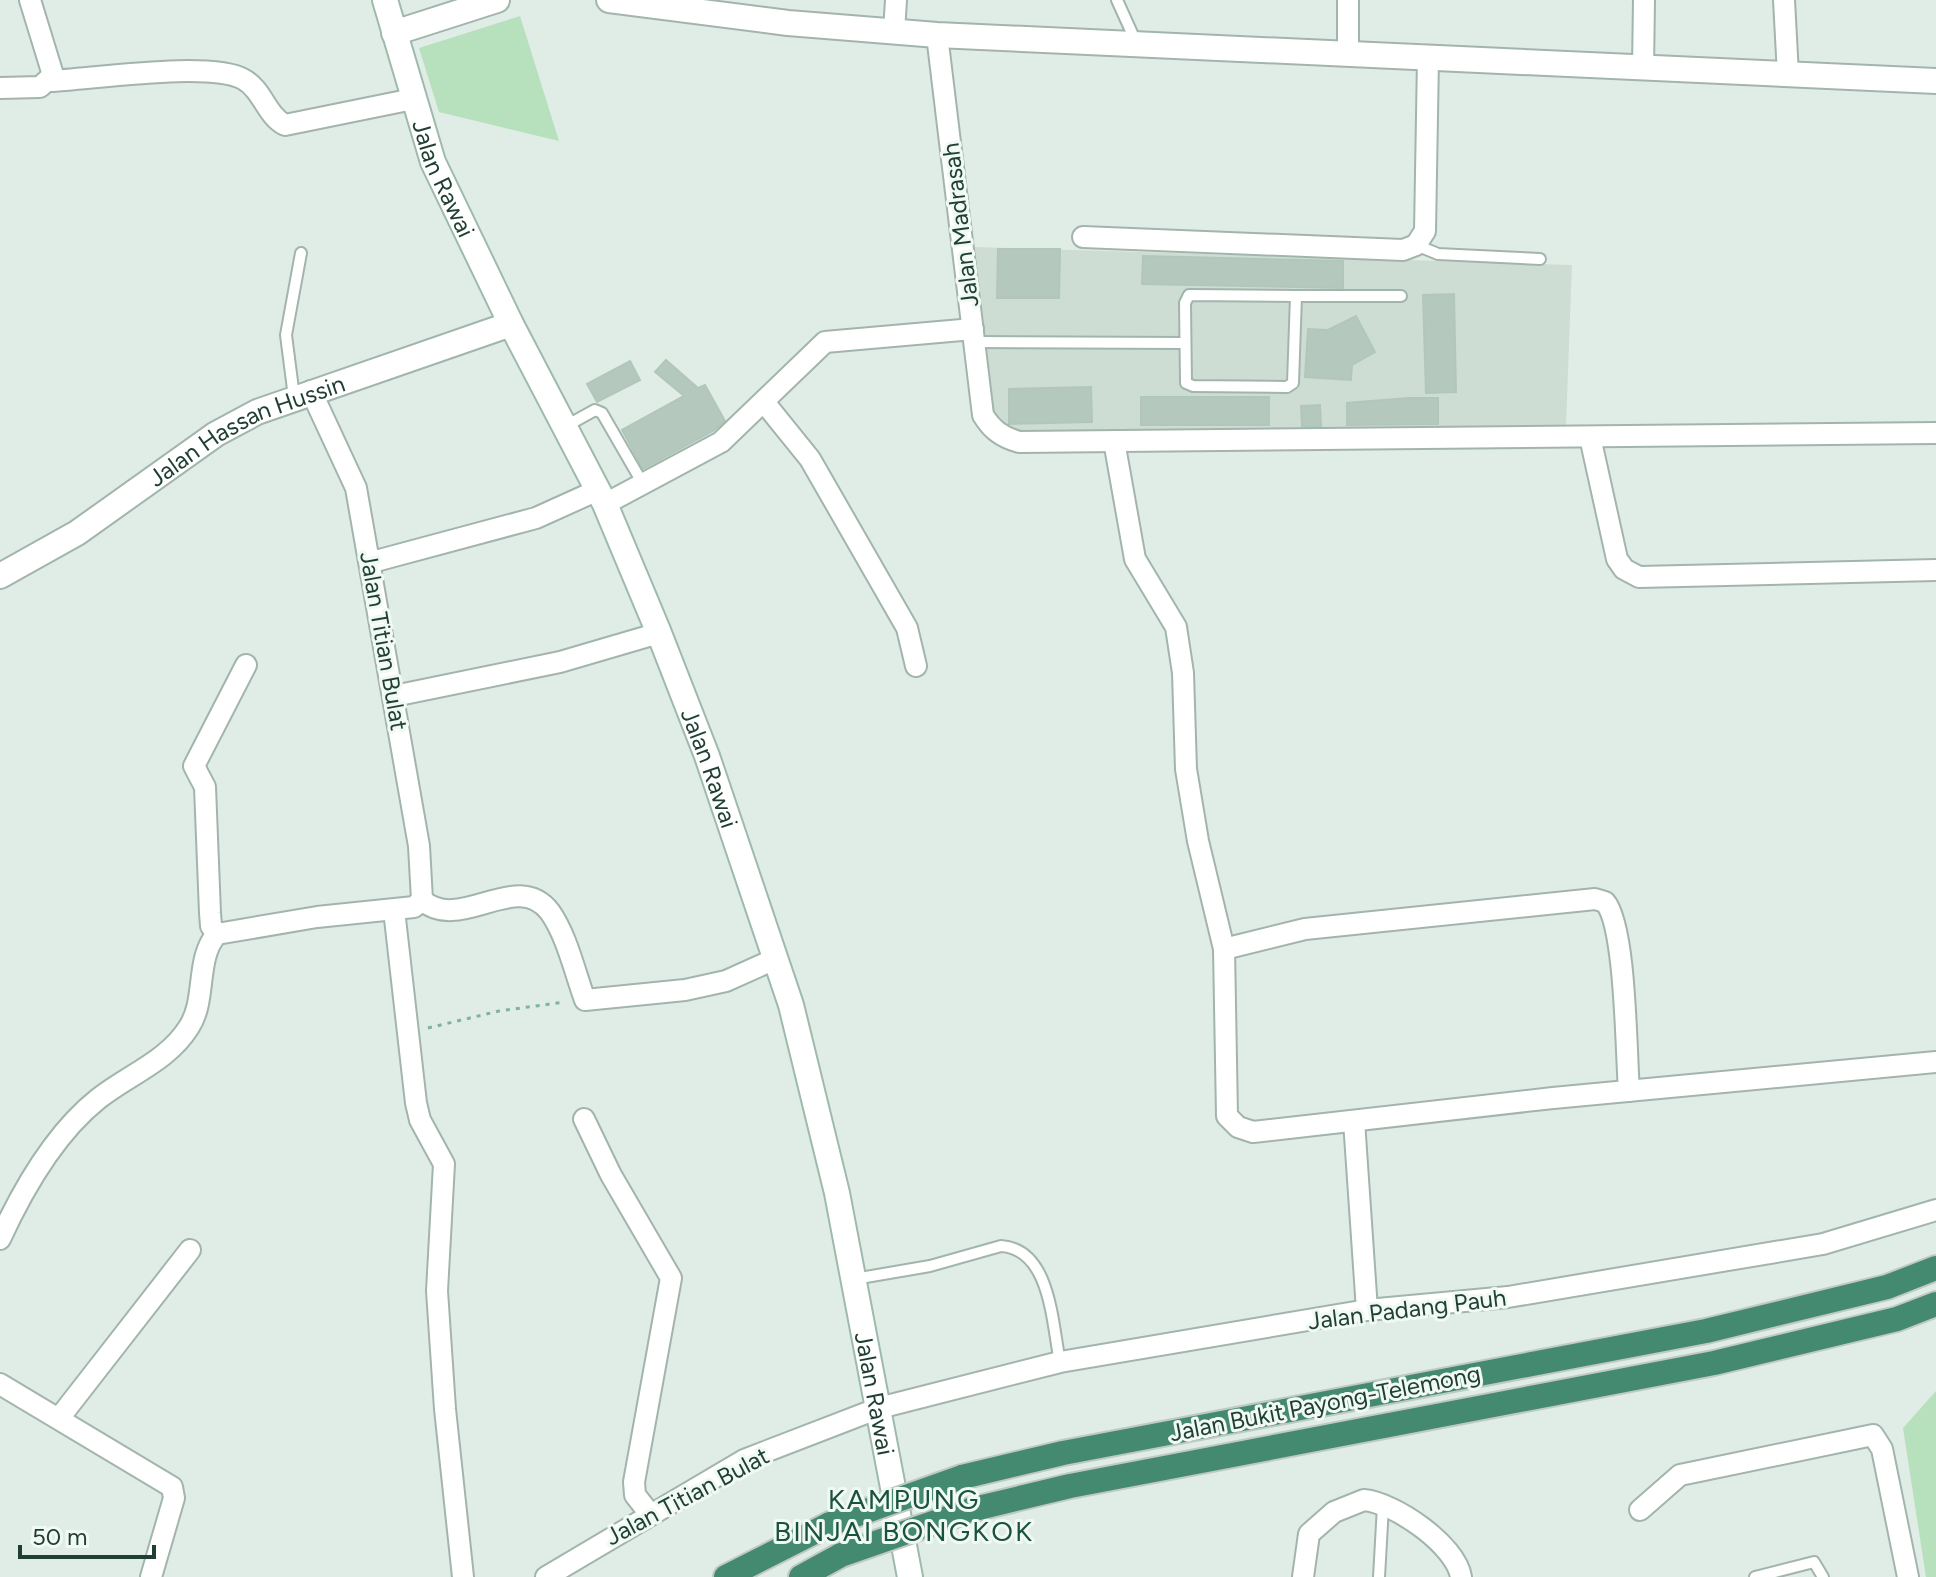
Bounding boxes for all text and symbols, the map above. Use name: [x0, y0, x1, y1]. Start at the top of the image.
street label: Jalan Rawai: [407, 116, 481, 242]
street label: Jalan Madrasah: [936, 141, 984, 309]
street label: Jalan Hassan Hussin: [142, 368, 349, 492]
street label: Jalan Titian Bulat: [354, 549, 414, 733]
street label: Jalan Rawai: [675, 704, 745, 831]
street label: Jalan Padang Pauh: [1306, 1282, 1508, 1336]
street label: Jalan Rawai: [849, 1329, 901, 1457]
street label: Jalan Bukit Payong-Telemong: [1167, 1359, 1483, 1447]
street label: Jalan Titian Bulat: [600, 1441, 774, 1551]
district label: KAMPUNG BINJAI BONGKOK: [774, 1482, 1034, 1548]
scale bar: [20, 1509, 154, 1559]
text: 50 m: [32, 1522, 88, 1551]

